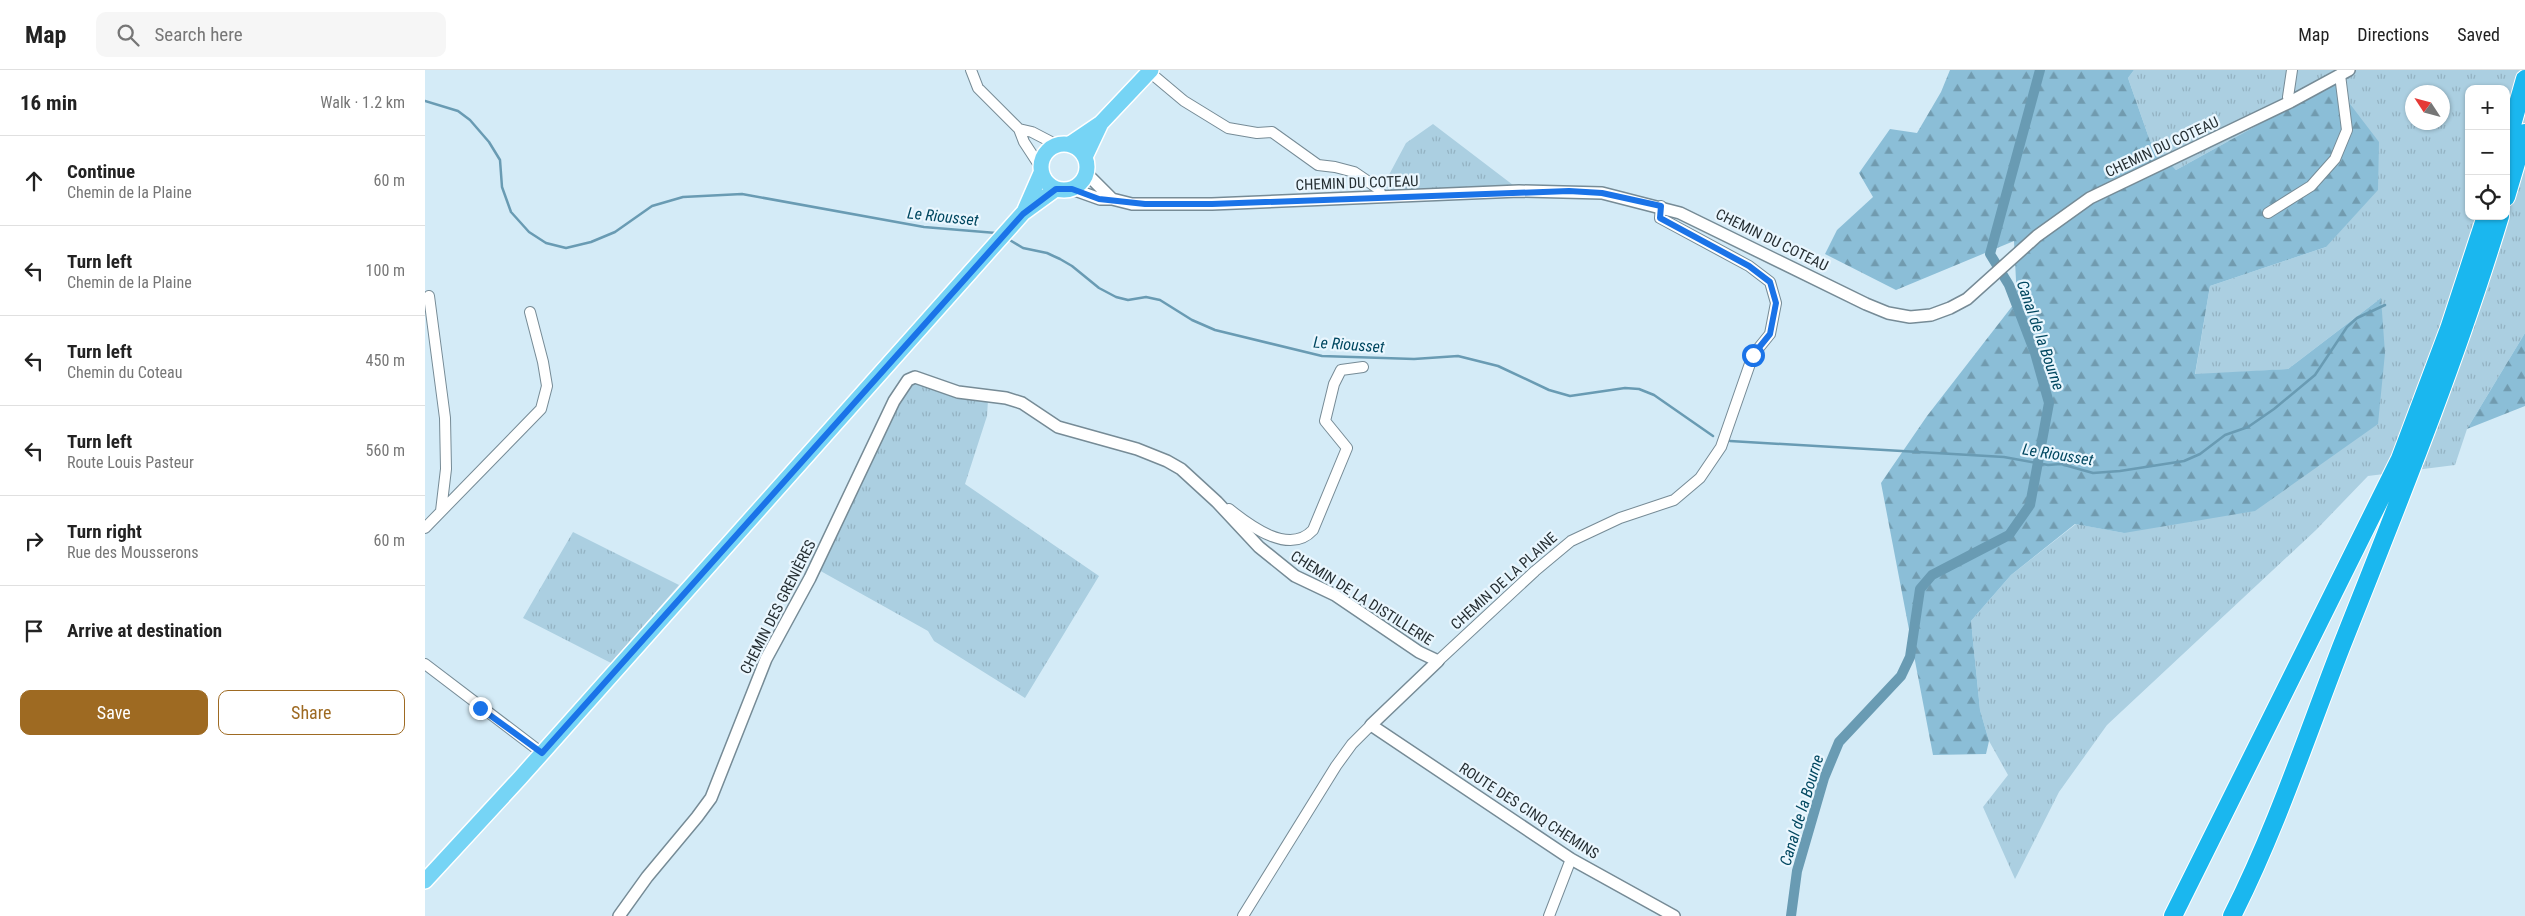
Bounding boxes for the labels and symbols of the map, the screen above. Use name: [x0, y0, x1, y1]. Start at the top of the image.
north arrow: [2405, 85, 2450, 130]
street label: CHEMIN DU COTEAU: [2102, 113, 2222, 181]
street label: CHEMIN DU COTEAU: [1295, 172, 1419, 194]
water label: Le Riousset: [906, 203, 980, 230]
street label: CHEMIN DU COTEAU: [1713, 205, 1831, 275]
water label: Canal de la Bourne: [2013, 278, 2068, 393]
water label: Le Riousset: [1313, 333, 1386, 356]
route start: [1742, 344, 1765, 367]
water label: Le Riousset: [2021, 440, 2095, 470]
street label: CHEMIN DE LA PLAINE: [1447, 529, 1561, 633]
street label: CHEMIN DES GRENIÈRES: [736, 537, 820, 677]
street label: CHEMIN DE LA DISTILLERIE: [1287, 547, 1437, 649]
route end: [469, 697, 492, 720]
water label: Canal de la Bourne: [1776, 752, 1827, 868]
street label: ROUTE DES CINQ CHEMINS: [1456, 759, 1602, 863]

